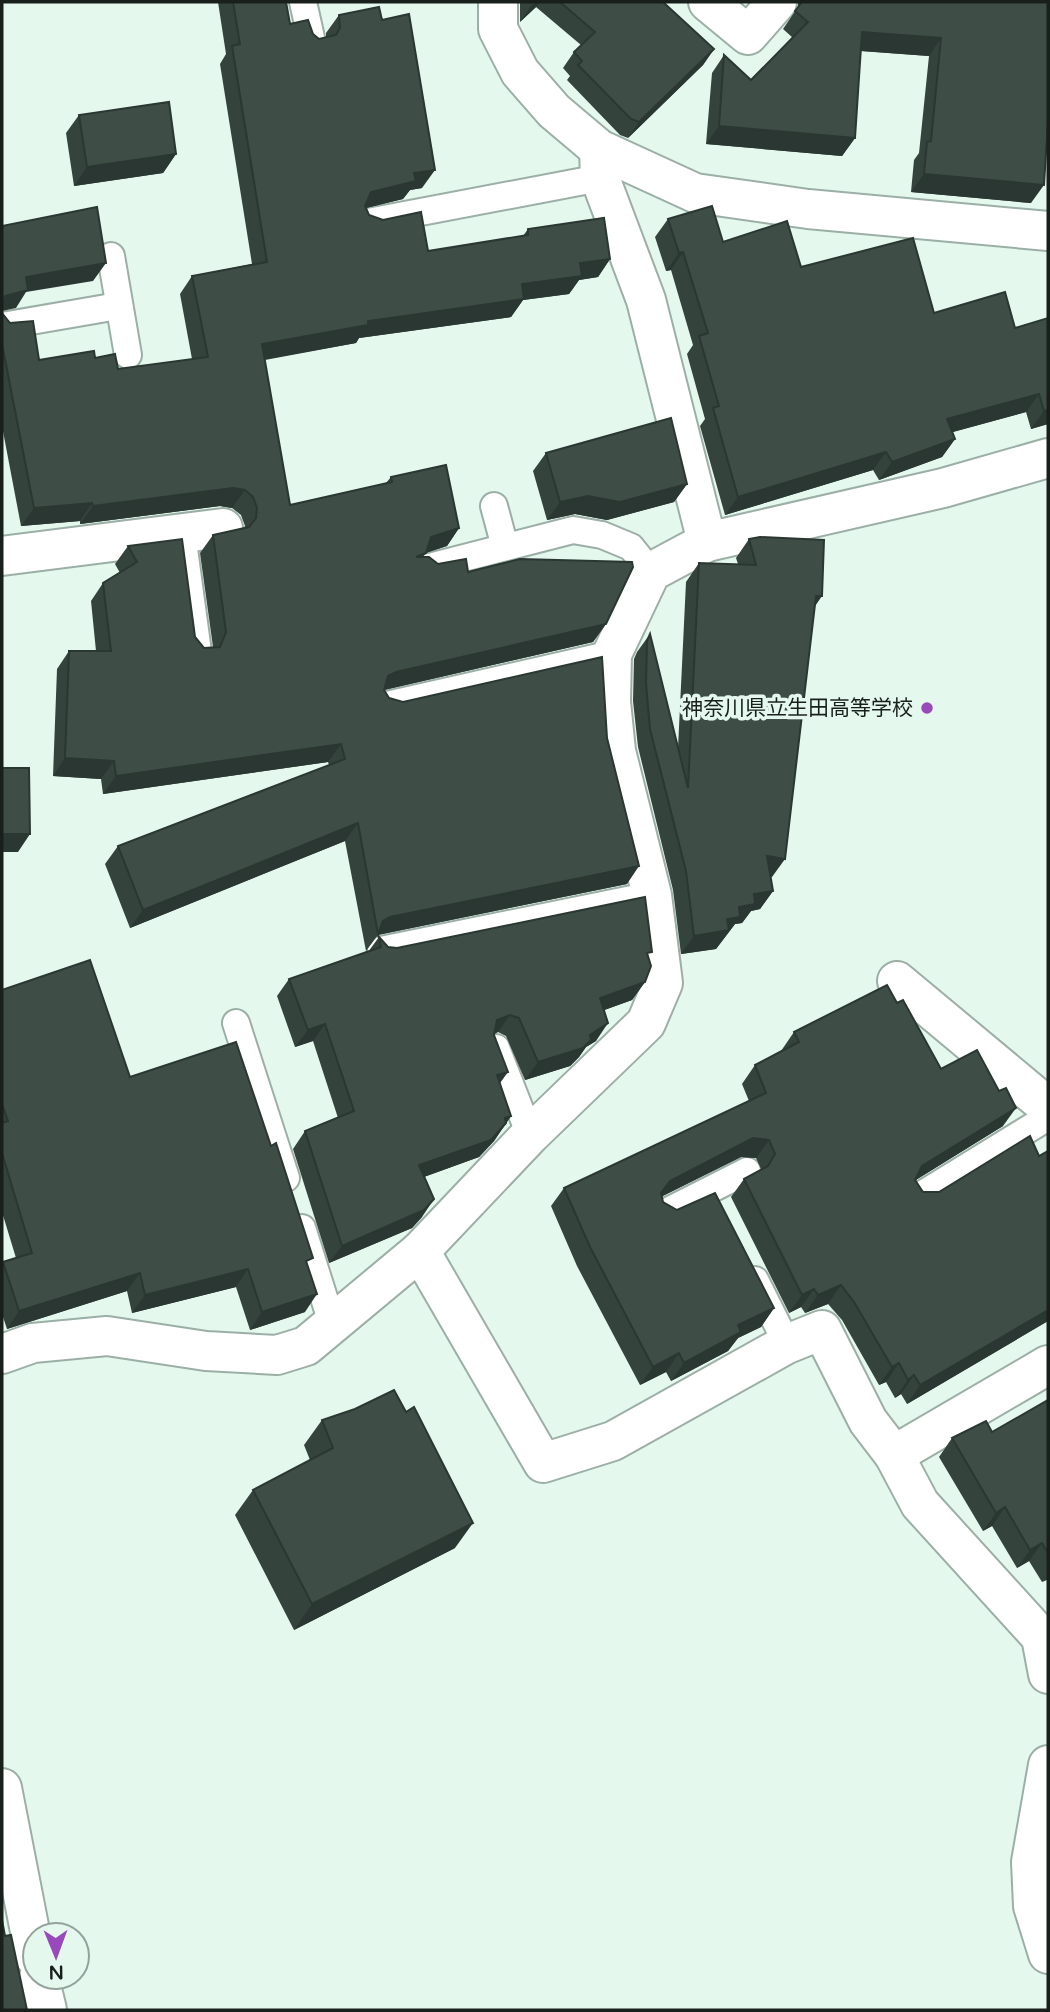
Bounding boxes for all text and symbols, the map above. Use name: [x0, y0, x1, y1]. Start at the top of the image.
place label: 神奈川県立生田高等学校: [682, 696, 913, 721]
marker: 神奈川県立生田高等学校: [919, 700, 935, 716]
north arrow: [21, 1921, 91, 1991]
text: N: [48, 1961, 64, 1983]

